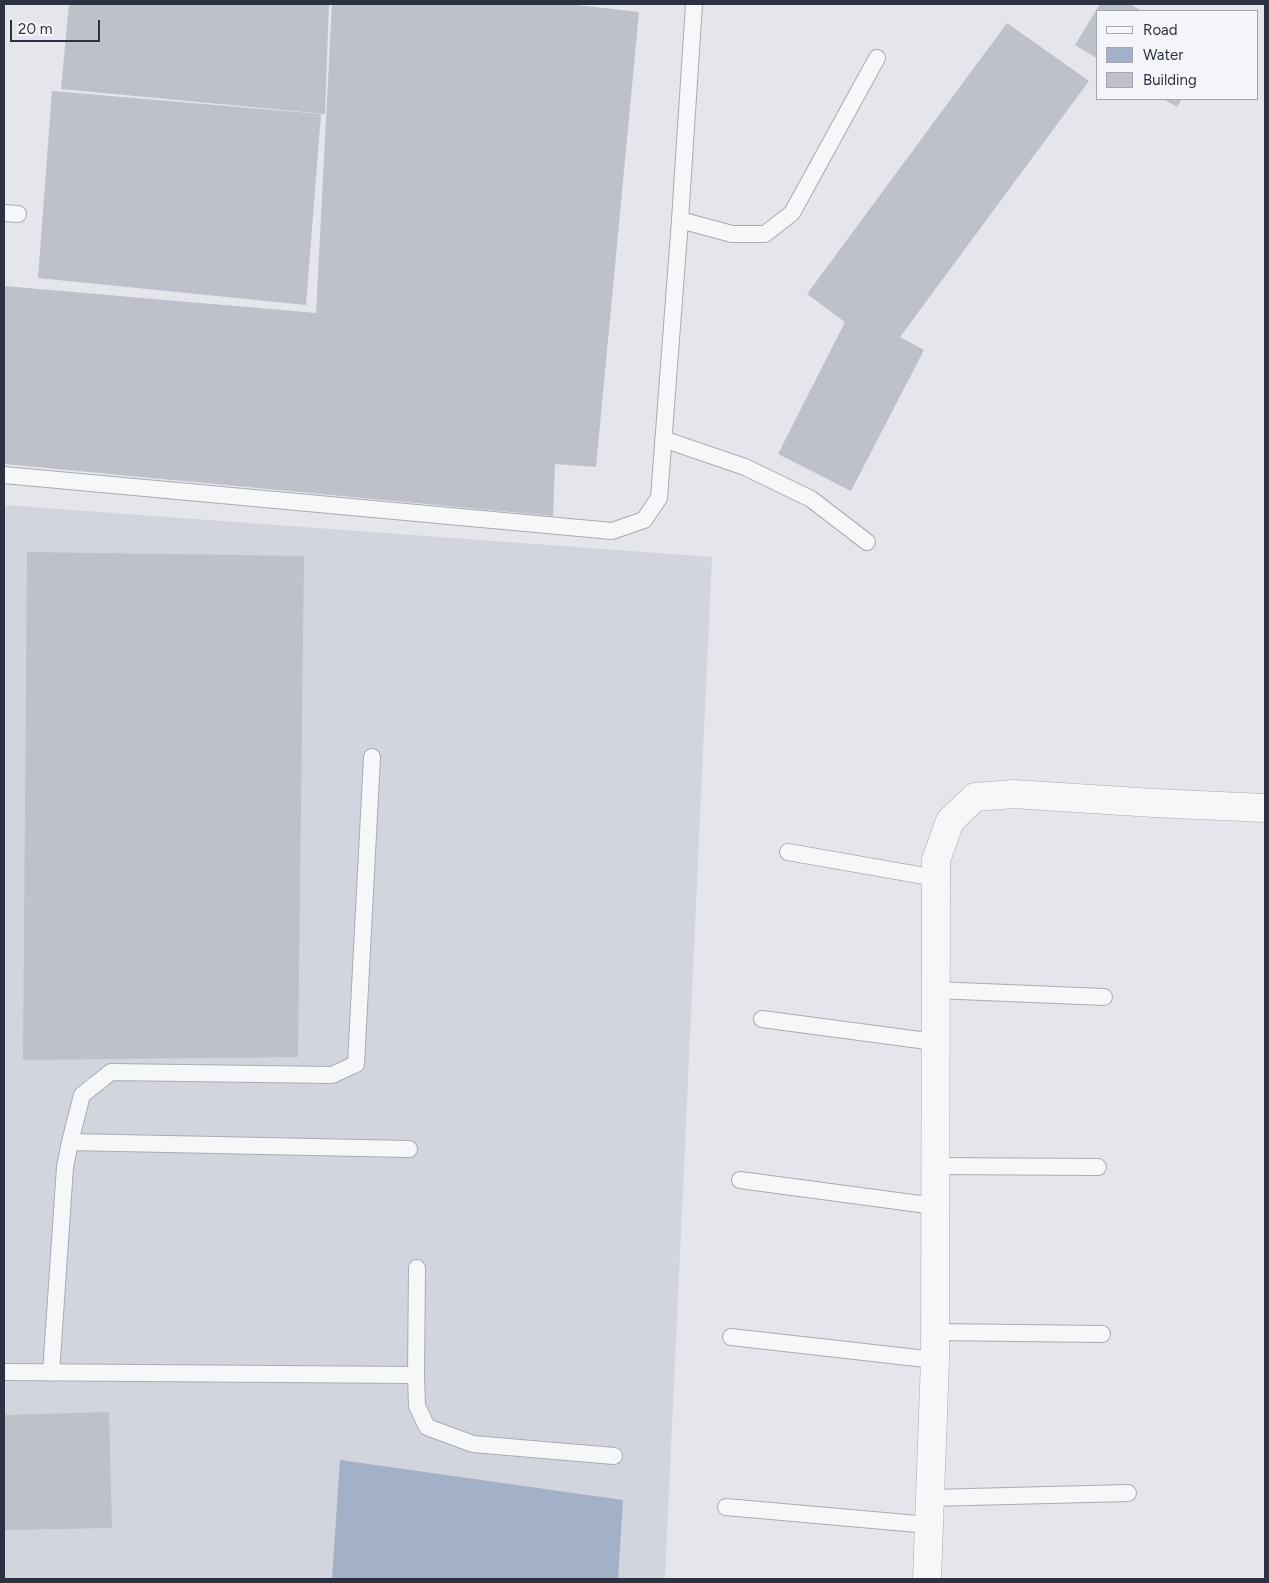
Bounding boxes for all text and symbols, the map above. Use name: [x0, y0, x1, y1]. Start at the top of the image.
scale bar: [12, 10, 102, 42]
legend: [1096, 10, 1259, 100]
text: 20 m: [18, 20, 52, 38]
text: Road: [1143, 21, 1178, 39]
text: Water: [1143, 46, 1183, 64]
text: Building: [1143, 71, 1197, 89]

